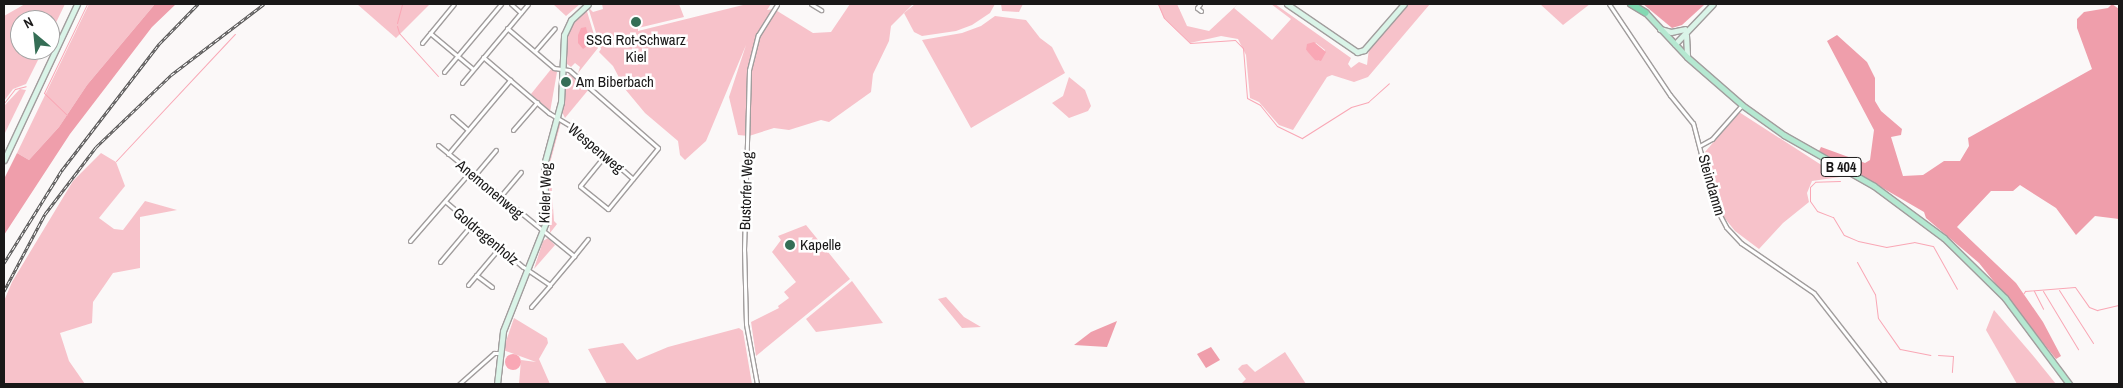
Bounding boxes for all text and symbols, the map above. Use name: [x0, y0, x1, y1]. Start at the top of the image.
north arrow: [10, 10, 60, 60]
text: N: [21, 13, 36, 33]
marker: SSG Rot-Schwarz Kiel: [630, 16, 642, 28]
place label: SSG Rot-Schwarz Kiel: [586, 30, 686, 65]
place label: Am Biberbach: [576, 73, 654, 91]
marker: Am Biberbach: [560, 76, 572, 88]
street label: Wespenweg: [564, 119, 628, 177]
street label: Bustorfer Weg: [736, 152, 756, 230]
street label: Steindamm: [1695, 152, 1729, 218]
street label: Anemonenweg: [453, 156, 527, 222]
road number: B 404: [1820, 156, 1862, 178]
street label: Kieler Weg: [535, 162, 555, 224]
street label: Goldregenholz: [450, 203, 522, 269]
place label: Kapelle: [800, 236, 841, 254]
marker: Kapelle: [784, 239, 796, 251]

